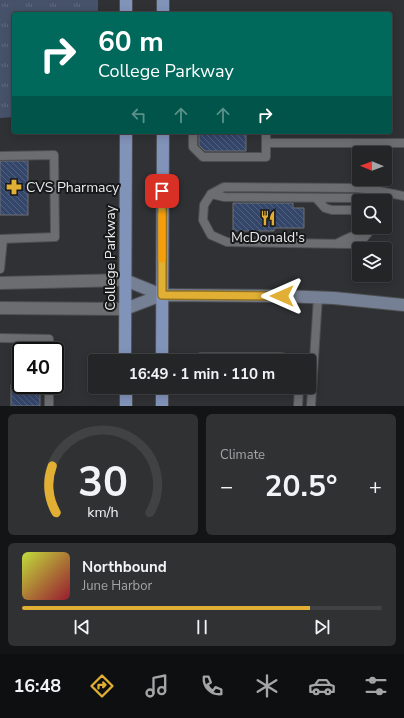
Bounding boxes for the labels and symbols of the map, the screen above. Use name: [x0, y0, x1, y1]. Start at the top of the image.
north arrow: [352, 146, 392, 186]
pin: [145, 174, 179, 208]
pharmacy icon: CVS Pharmacy: [5, 178, 23, 196]
place label: CVS Pharmacy: [26, 178, 120, 197]
street label: College Parkway: [101, 204, 120, 311]
restaurant icon: McDonald's: [259, 209, 277, 227]
place label: McDonald's: [231, 228, 305, 247]
position arrow: [261, 275, 303, 317]
speed limit sign: 40: [12, 342, 64, 394]

